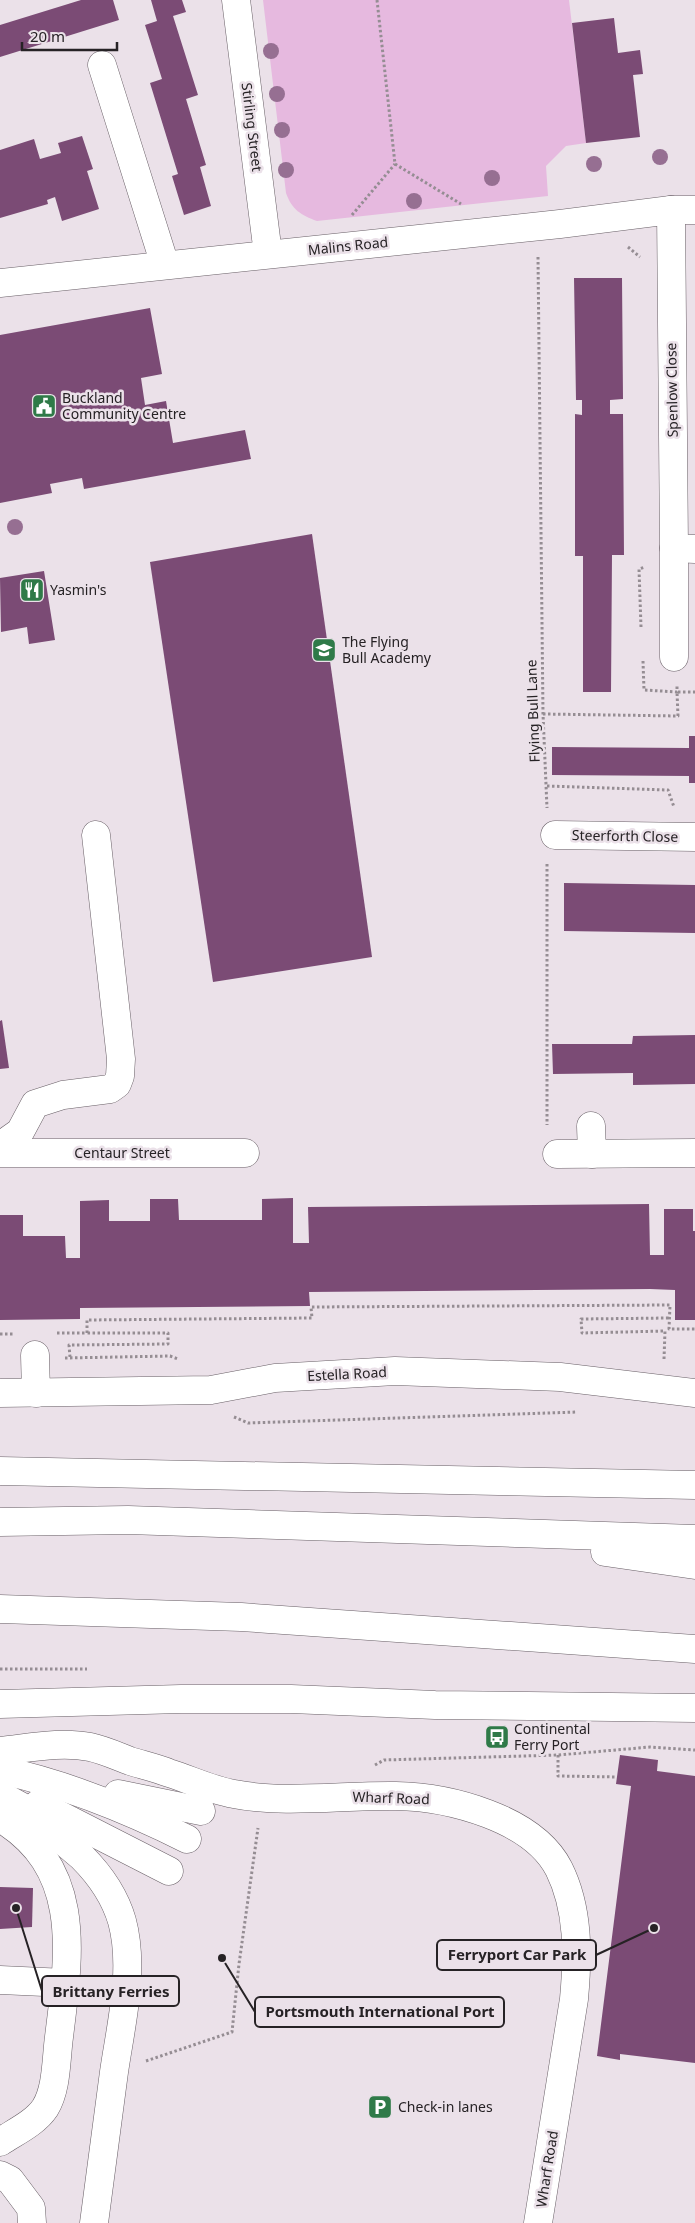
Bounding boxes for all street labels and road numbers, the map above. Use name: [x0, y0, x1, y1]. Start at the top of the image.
street label: Stirling Street: [238, 81, 267, 172]
street label: Malins Road: [307, 232, 389, 259]
street label: Spenlow Close: [661, 342, 682, 438]
street label: Flying Bull Lane: [521, 659, 544, 763]
street label: Steerforth Close: [572, 825, 678, 846]
street label: Centaur Street: [74, 1143, 170, 1162]
street label: Estella Road: [307, 1362, 387, 1385]
street label: Wharf Road: [352, 1787, 430, 1808]
street label: Wharf Road: [531, 2129, 562, 2209]

